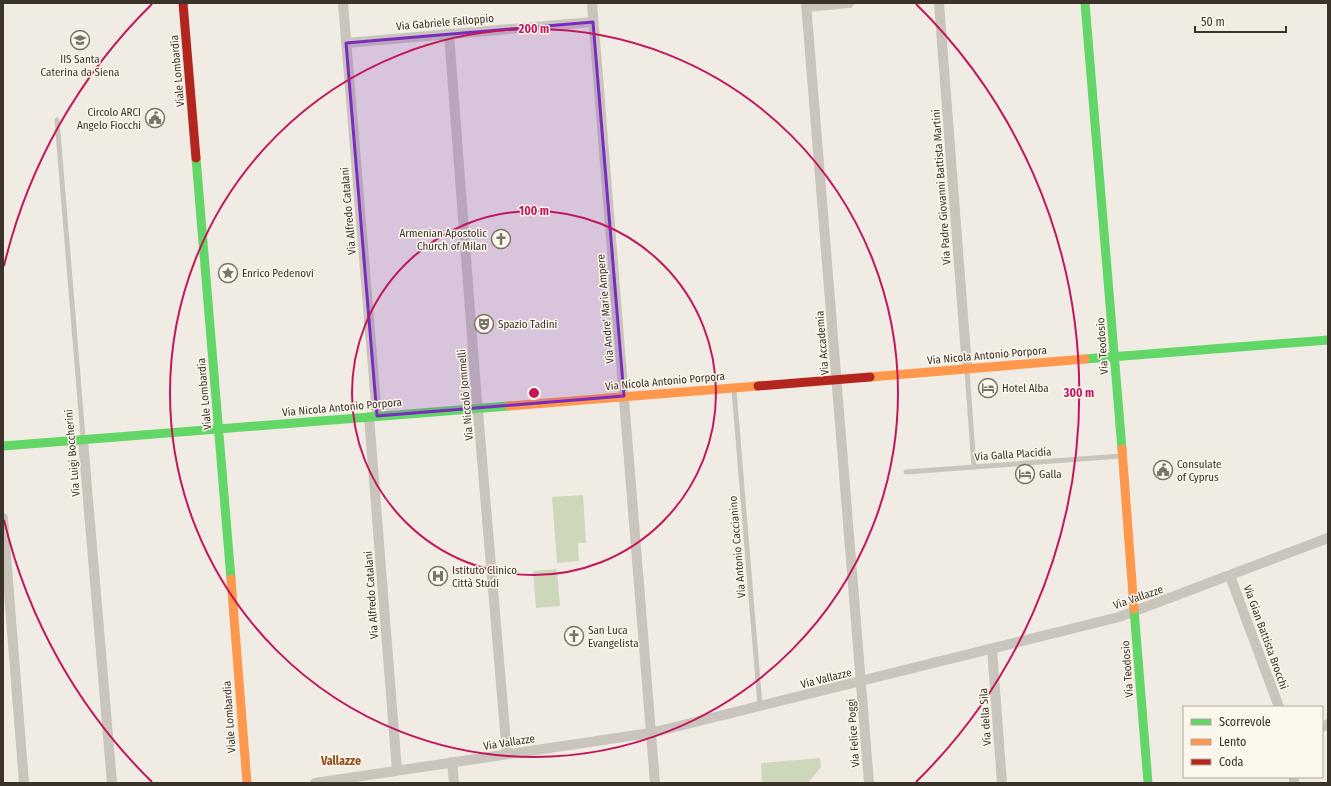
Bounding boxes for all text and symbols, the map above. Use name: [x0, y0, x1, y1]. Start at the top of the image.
scale bar: [1195, 8, 1286, 34]
street label: Via Gabriele Falloppio: [396, 12, 495, 33]
text: 50 m: [1201, 15, 1225, 29]
text: 200 m: [518, 22, 549, 36]
school or university icon: IIS Santa Caterina da Siena: [69, 29, 91, 51]
street label: Viale Lombardia: [168, 34, 187, 107]
place label: IIS Santa Caterina da Siena: [41, 53, 119, 79]
place label: Circolo ARCI Angelo Fiocchi: [77, 106, 141, 132]
public building icon: Circolo ARCI Angelo Fiocchi: [144, 107, 166, 129]
street label: Via Padre Giovanni Battista Martini: [930, 109, 953, 265]
street label: Via Alfredo Catalani: [338, 166, 359, 255]
text: 100 m: [519, 204, 549, 218]
place label: Armenian Apostolic Church of Milan: [399, 227, 487, 253]
church icon: Armenian Apostolic Church of Milan: [490, 228, 512, 250]
street label: Via Andre' Marie Ampere: [594, 254, 617, 364]
place icon: Enrico Pedenovi: [217, 262, 239, 284]
place label: Enrico Pedenovi: [242, 267, 314, 280]
street label: Via Accademia: [813, 310, 832, 376]
theatre icon: Spazio Tadini: [473, 313, 495, 335]
street label: Via Teodosio: [1094, 317, 1111, 375]
place label: Spazio Tadini: [498, 318, 557, 331]
street label: Via Nicola Antonio Porpora: [927, 344, 1047, 367]
street label: Via Niccolò Jommelli: [455, 349, 476, 441]
street label: Viale Lombardia: [195, 357, 214, 430]
street label: Via Nicola Antonio Porpora: [605, 370, 725, 393]
hotel icon: Hotel Alba: [977, 377, 999, 399]
place label: Hotel Alba: [1002, 382, 1049, 395]
centre of rings: [527, 386, 541, 400]
text: 300 m: [1063, 386, 1094, 400]
street label: Via Nicola Antonio Porpora: [282, 396, 402, 419]
street label: Via Luigi Boccherini: [62, 409, 83, 497]
street label: Via Galla Placidia: [974, 445, 1052, 464]
place label: Consulate of Cyprus: [1177, 458, 1222, 484]
public building icon: Consulate of Cyprus: [1152, 459, 1174, 481]
hotel icon: Galla: [1014, 463, 1036, 485]
place label: Galla: [1039, 468, 1062, 481]
street label: Via Antonio Caccianino: [727, 495, 748, 599]
street label: Via Alfredo Catalani: [362, 550, 381, 639]
place label: Istituto Clinico Città Studi: [452, 564, 517, 590]
hospital icon: Istituto Clinico Città Studi: [427, 565, 449, 587]
street label: Via Vallazze: [1111, 583, 1165, 612]
street label: Via Gian Battista Brocchi: [1241, 583, 1291, 691]
place label: San Luca Evangelista: [588, 624, 639, 650]
church icon: San Luca Evangelista: [563, 625, 585, 647]
street label: Via Teodosio: [1119, 640, 1136, 698]
street label: Via Vallazze: [799, 666, 853, 691]
street label: Viale Lombardia: [220, 681, 238, 753]
street label: Via della Sila: [977, 688, 994, 746]
street label: Via Felice Poggi: [845, 698, 862, 768]
legend: [1183, 706, 1323, 778]
text: Scorrevole: [1219, 715, 1271, 729]
street label: Via Vallazze: [482, 732, 536, 753]
text: Lento: [1219, 735, 1246, 749]
district label: Vallazze: [320, 754, 361, 768]
text: Coda: [1219, 755, 1244, 769]

